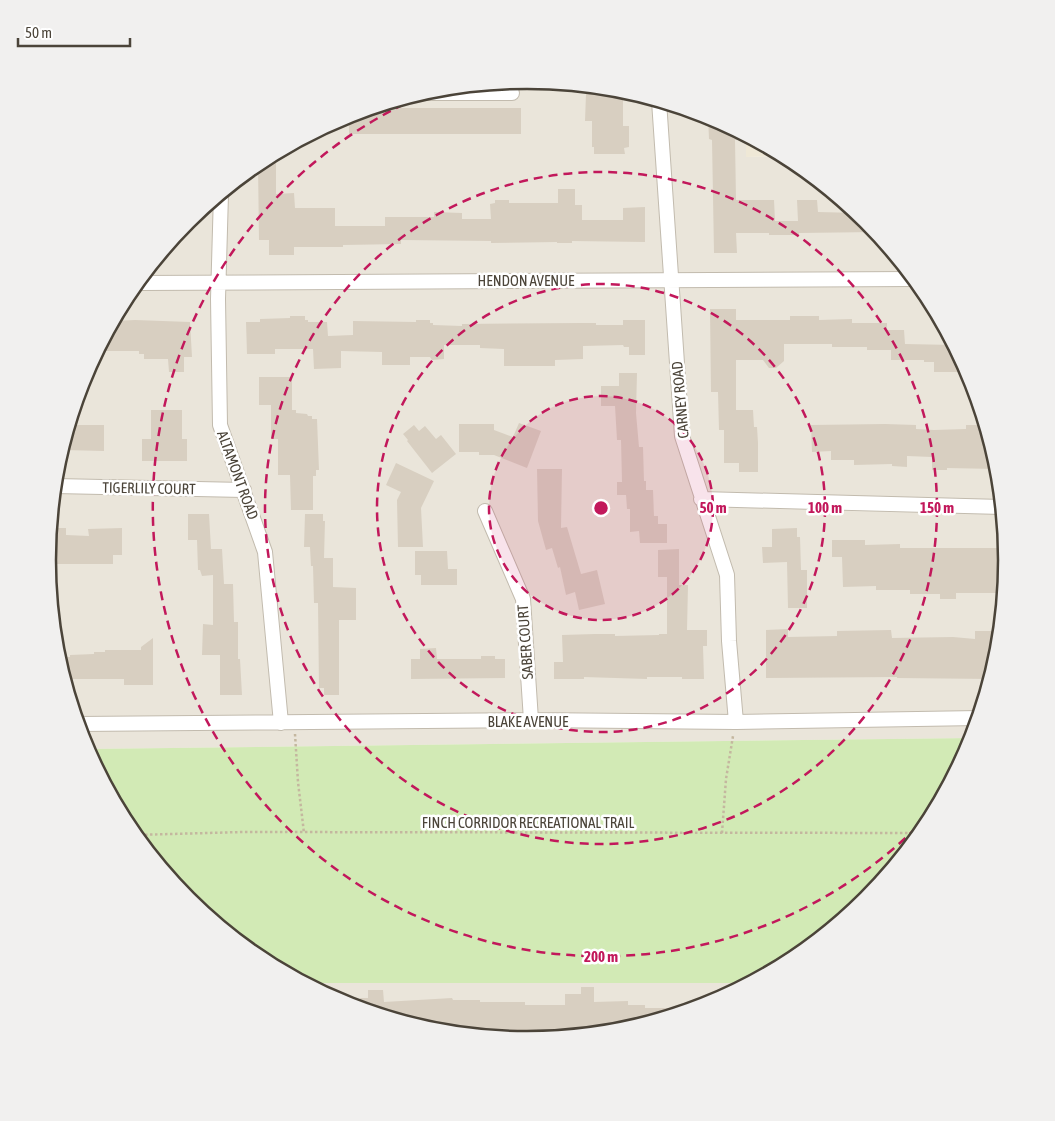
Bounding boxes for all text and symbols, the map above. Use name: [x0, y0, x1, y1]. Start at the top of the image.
scale bar: [18, 15, 130, 47]
text: 50 m: [25, 24, 52, 41]
street label: HENDON AVENUE: [478, 272, 575, 289]
street label: CARNEY ROAD: [668, 361, 692, 439]
street label: ALTAMONT ROAD: [214, 428, 262, 522]
street label: TIGERLILY COURT: [102, 479, 196, 497]
centre of rings: [592, 499, 610, 517]
text: 50 m: [700, 499, 727, 516]
text: 100 m: [808, 499, 842, 516]
text: 150 m: [920, 499, 954, 516]
street label: SABER COURT: [514, 604, 536, 680]
street label: BLAKE AVENUE: [488, 713, 569, 730]
street label: FINCH CORRIDOR RECREATIONAL TRAIL: [422, 814, 634, 831]
text: 200 m: [584, 948, 618, 965]

